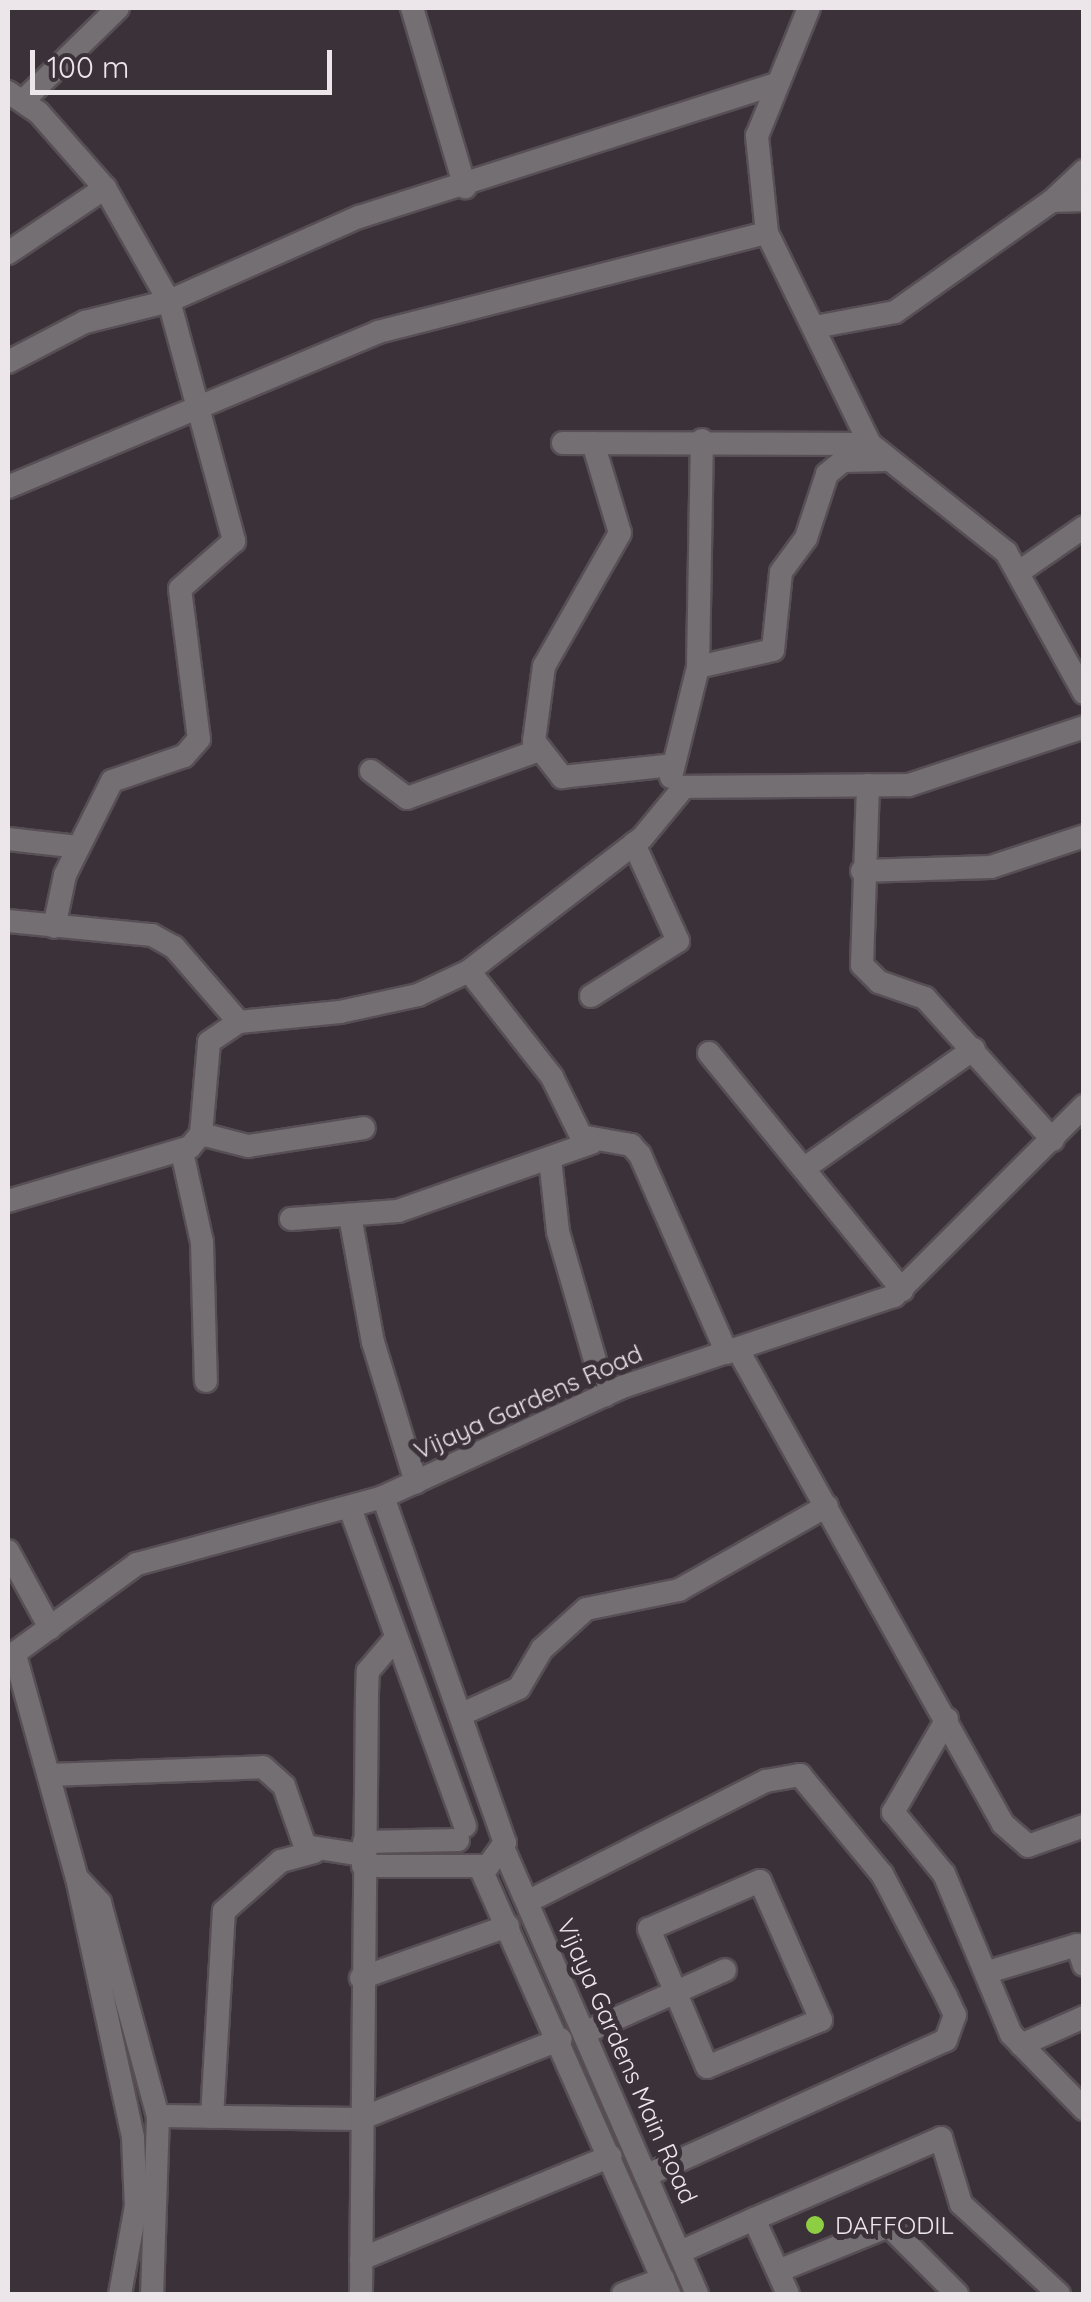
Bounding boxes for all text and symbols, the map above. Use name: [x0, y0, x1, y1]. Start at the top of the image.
scale bar: [35, 30, 338, 92]
text: 100 m: [47, 48, 129, 86]
street label: Vijaya Gardens Road: [409, 1338, 647, 1466]
street label: Vijaya Gardens Main Road: [551, 1914, 703, 2208]
place label: DAFFODIL: [835, 2210, 954, 2240]
marker: DAFFODIL: [804, 2214, 826, 2236]

